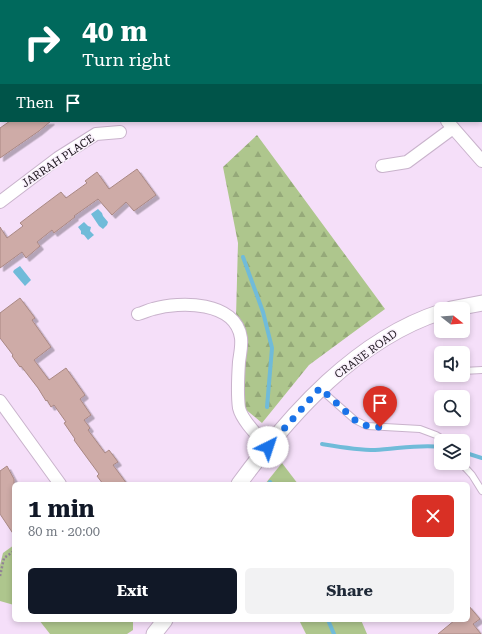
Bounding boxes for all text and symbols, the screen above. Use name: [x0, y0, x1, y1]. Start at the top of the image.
text: 40 m: [82, 15, 147, 48]
icon: right: [16, 16, 68, 68]
text: Turn right: [82, 49, 170, 70]
icon: arrive: [62, 92, 84, 114]
text: Then: [16, 94, 54, 112]
street label: JARRAH PLACE: [19, 132, 97, 190]
north arrow: [434, 302, 470, 338]
map controls: [434, 302, 470, 470]
street label: CRANE ROAD: [332, 327, 400, 381]
button: sound: [434, 346, 470, 382]
pin: [363, 386, 397, 427]
button: search: [434, 390, 470, 426]
icon: arrive: [369, 392, 391, 414]
position arrow: [247, 426, 289, 468]
button: layers: [434, 434, 470, 470]
text: 1 min: [28, 495, 95, 523]
button: close: [412, 495, 454, 537]
text: 80 m · 20:00: [28, 524, 100, 539]
button: Exit: [28, 568, 237, 614]
button: Share: [245, 568, 454, 614]

